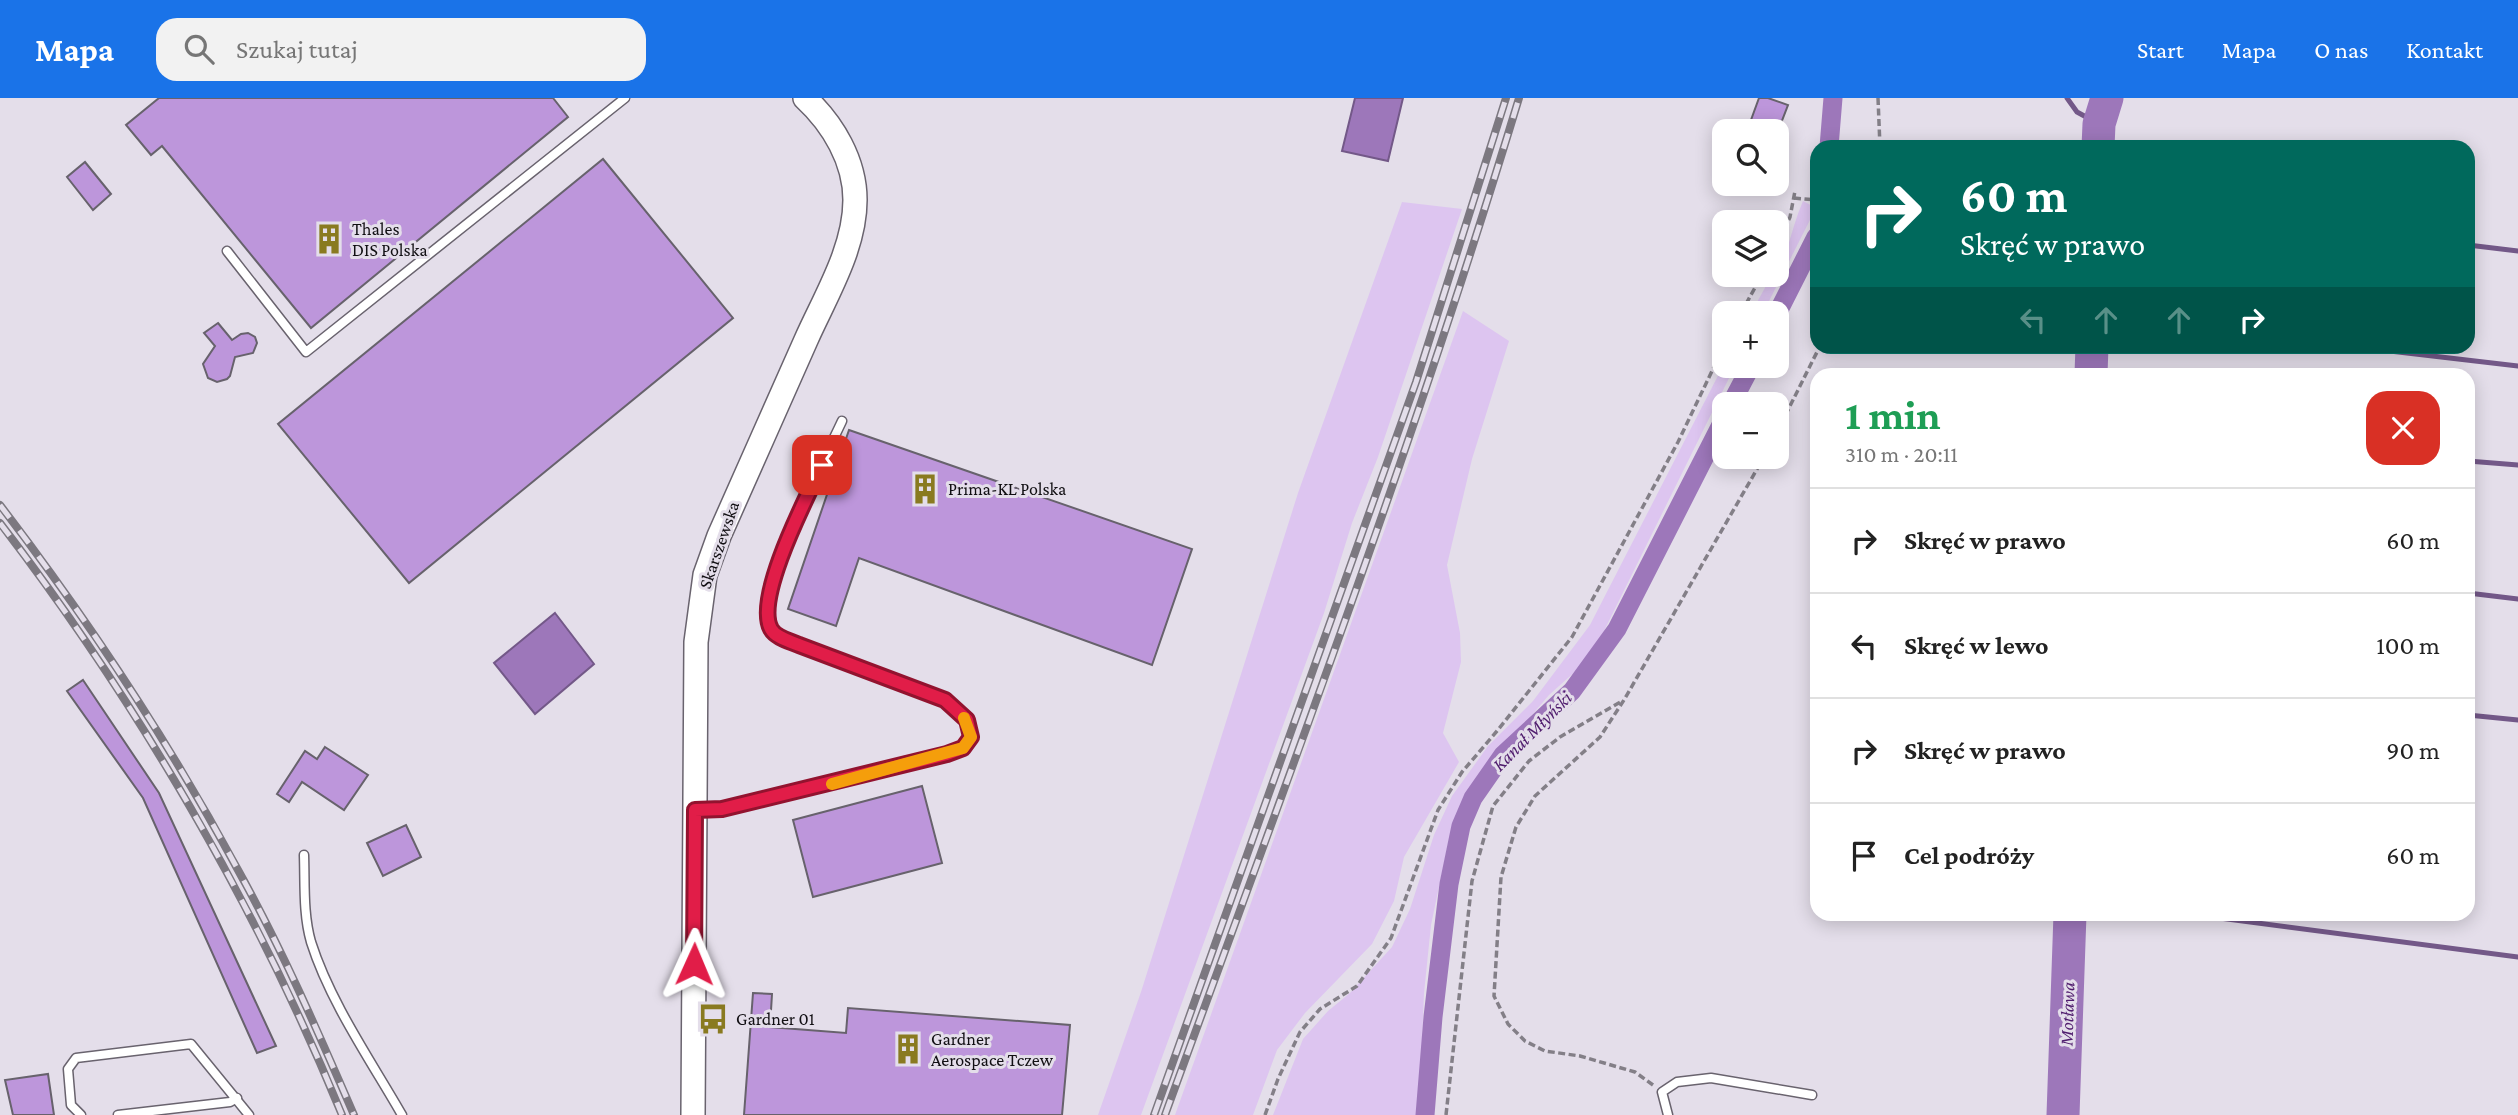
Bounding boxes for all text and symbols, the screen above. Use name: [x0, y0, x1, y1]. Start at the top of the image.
search box: [156, 18, 646, 81]
icon: search: [180, 30, 218, 68]
text: Mapa: [35, 31, 114, 68]
text: Szukaj tutaj: [236, 35, 358, 64]
text: Start: [2137, 36, 2184, 63]
text: Mapa: [2222, 36, 2276, 63]
text: O nas: [2314, 36, 2368, 63]
text: Kontakt: [2406, 36, 2483, 63]
map controls: [1712, 119, 1789, 469]
button: search: [1712, 119, 1789, 196]
icon: right: [1845, 168, 1936, 259]
text: 60 m: [1960, 168, 2067, 223]
button: layers: [1712, 210, 1789, 287]
place label: Thales DIS Polska: [352, 219, 427, 260]
building icon: Thales DIS Polska: [312, 222, 346, 256]
text: Skręć w prawo: [1960, 226, 2145, 262]
button: +: [1712, 301, 1789, 378]
icon: left: [2014, 301, 2052, 339]
icon: ahead: [2087, 301, 2125, 339]
icon: ahead: [2160, 301, 2198, 339]
icon: right: [2233, 301, 2271, 339]
text: 1 min: [1845, 391, 1941, 438]
button: close: [2366, 391, 2440, 465]
button: −: [1712, 392, 1789, 469]
pin: [792, 435, 852, 495]
text: 310 m · 20:11: [1845, 441, 1958, 467]
icon: arrive: [803, 446, 841, 484]
building icon: Prima-KL Polska: [908, 472, 942, 506]
place label: Prima-KL Polska: [948, 479, 1066, 499]
street label: Skarszewska: [695, 499, 743, 591]
icon: right: [1845, 522, 1883, 560]
text: Skręć w prawo: [1904, 526, 2066, 555]
text: 60 m: [2386, 526, 2440, 555]
icon: left: [1845, 627, 1883, 665]
text: Skręć w lewo: [1904, 631, 2049, 660]
text: 100 m: [2376, 631, 2440, 660]
water label: Kanał Młyński: [1488, 686, 1577, 775]
icon: right: [1845, 732, 1883, 770]
text: Skręć w prawo: [1904, 736, 2066, 765]
text: 90 m: [2386, 736, 2440, 765]
icon: arrive: [1845, 837, 1883, 875]
text: Cel podróży: [1904, 841, 2034, 870]
text: 60 m: [2386, 841, 2440, 870]
position arrow: [657, 927, 731, 1001]
water label: Motława: [2055, 982, 2079, 1047]
bus stop icon: Gardner 01: [696, 1002, 730, 1036]
place label: Gardner 01: [736, 1009, 815, 1029]
place label: Gardner Aerospace Tczew: [931, 1029, 1054, 1070]
building icon: Gardner Aerospace Tczew: [891, 1032, 925, 1066]

